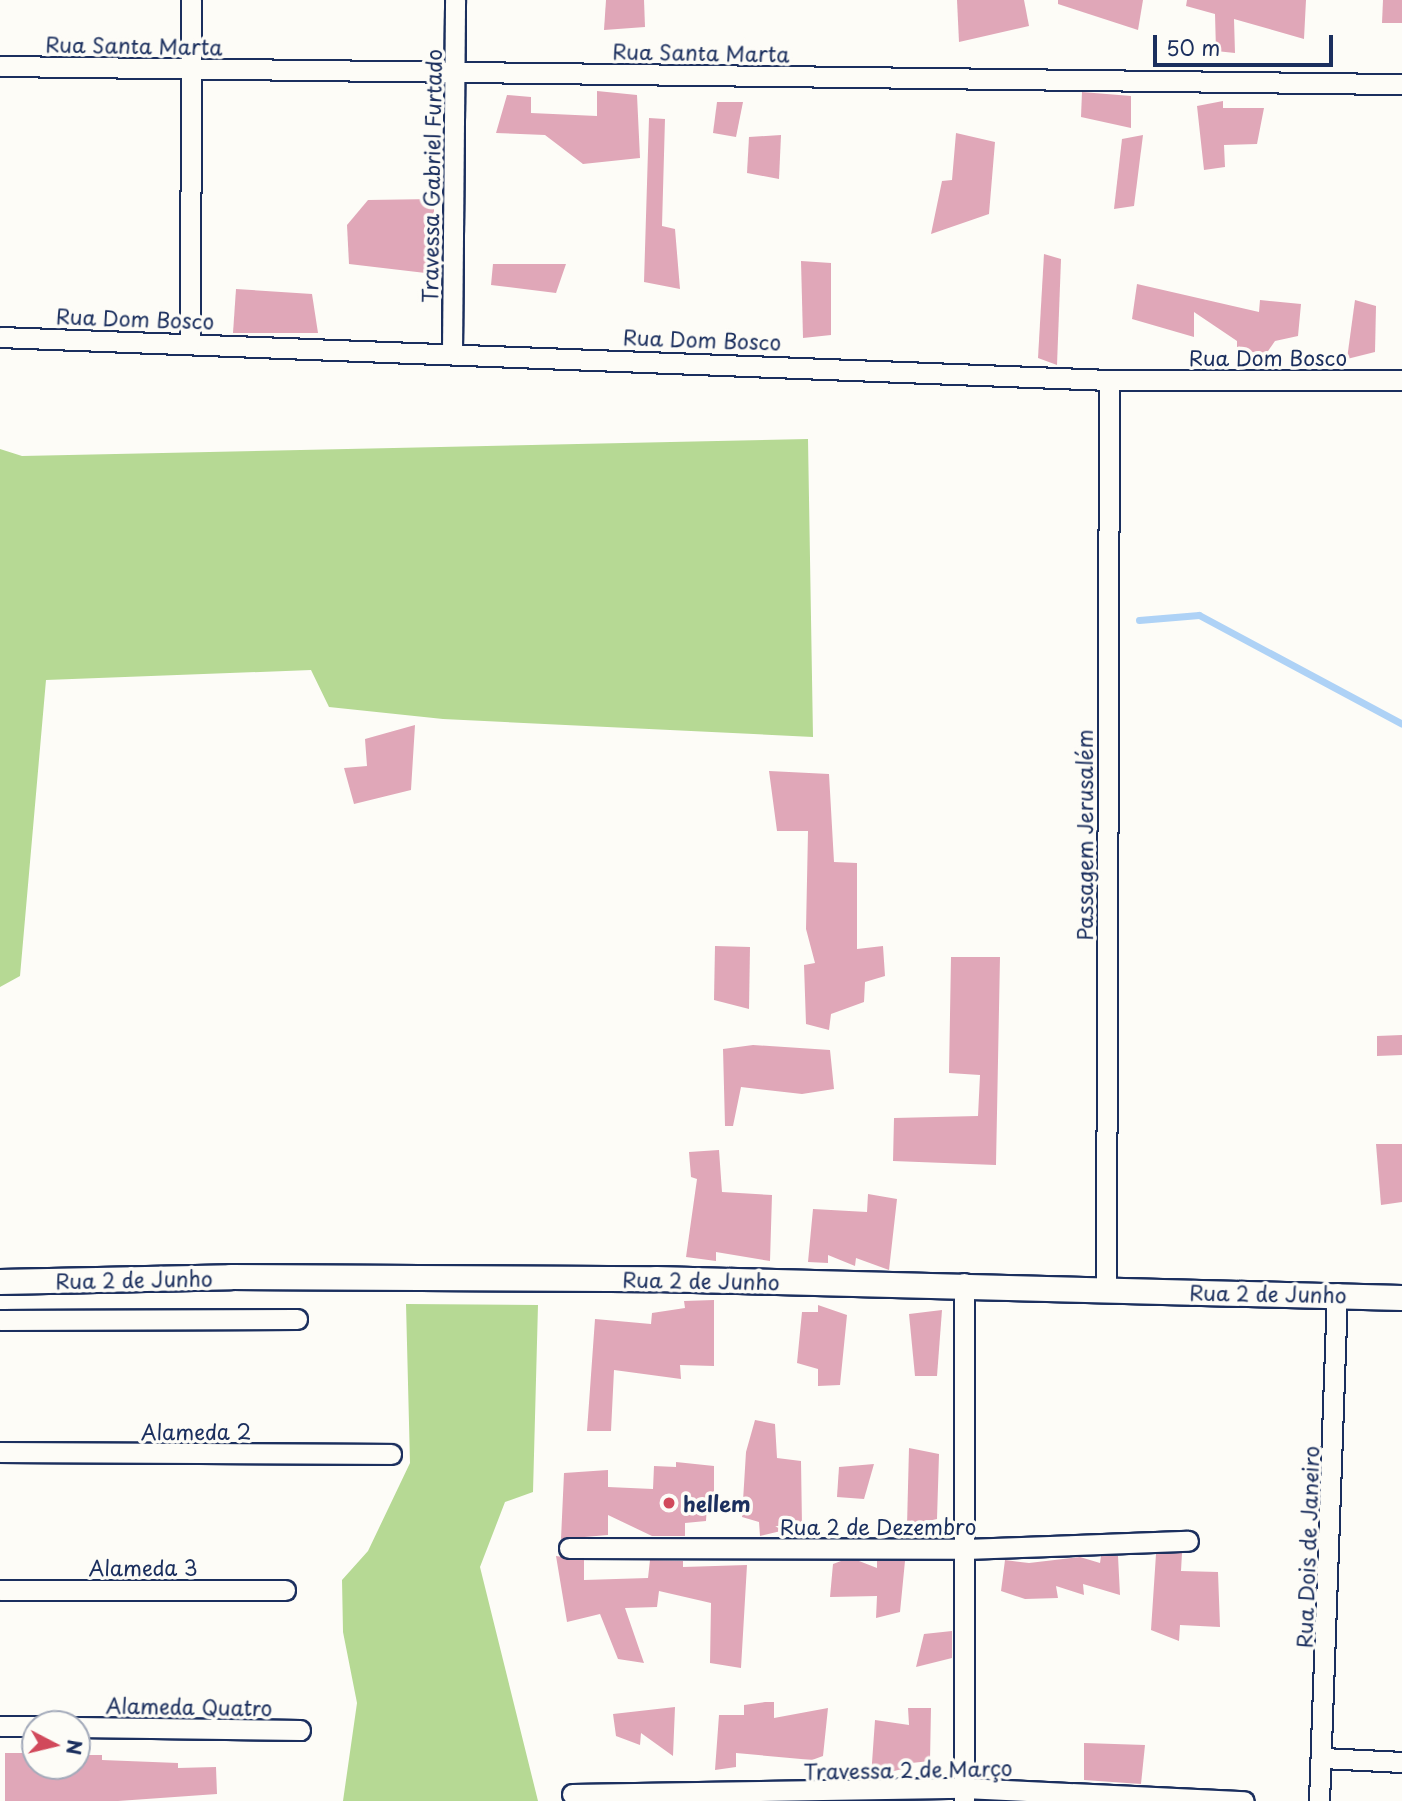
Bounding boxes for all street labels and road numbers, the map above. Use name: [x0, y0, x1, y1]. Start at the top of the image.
street label: Rua Santa Marta: [44, 31, 224, 59]
street label: Rua Santa Marta: [611, 38, 791, 66]
street label: Travessa Gabriel Furtado: [416, 48, 446, 304]
street label: Rua Dom Bosco: [55, 303, 215, 333]
street label: Rua Dom Bosco: [622, 324, 782, 354]
street label: Rua Dom Bosco: [1188, 344, 1348, 370]
street label: Passagem Jerusalém: [1071, 729, 1097, 941]
street label: Rua 2 de Junho: [54, 1265, 214, 1293]
street label: Rua 2 de Junho: [621, 1266, 781, 1294]
street label: Rua 2 de Junho: [1188, 1279, 1348, 1307]
street label: Alameda 2: [140, 1418, 252, 1444]
street label: Rua Dois de Janeiro: [1291, 1446, 1323, 1648]
street label: Rua 2 de Dezembro: [778, 1513, 978, 1539]
street label: Alameda 3: [88, 1554, 198, 1580]
street label: Alameda Quatro: [105, 1692, 273, 1720]
street label: Travessa 2 de Março: [801, 1755, 1015, 1783]

